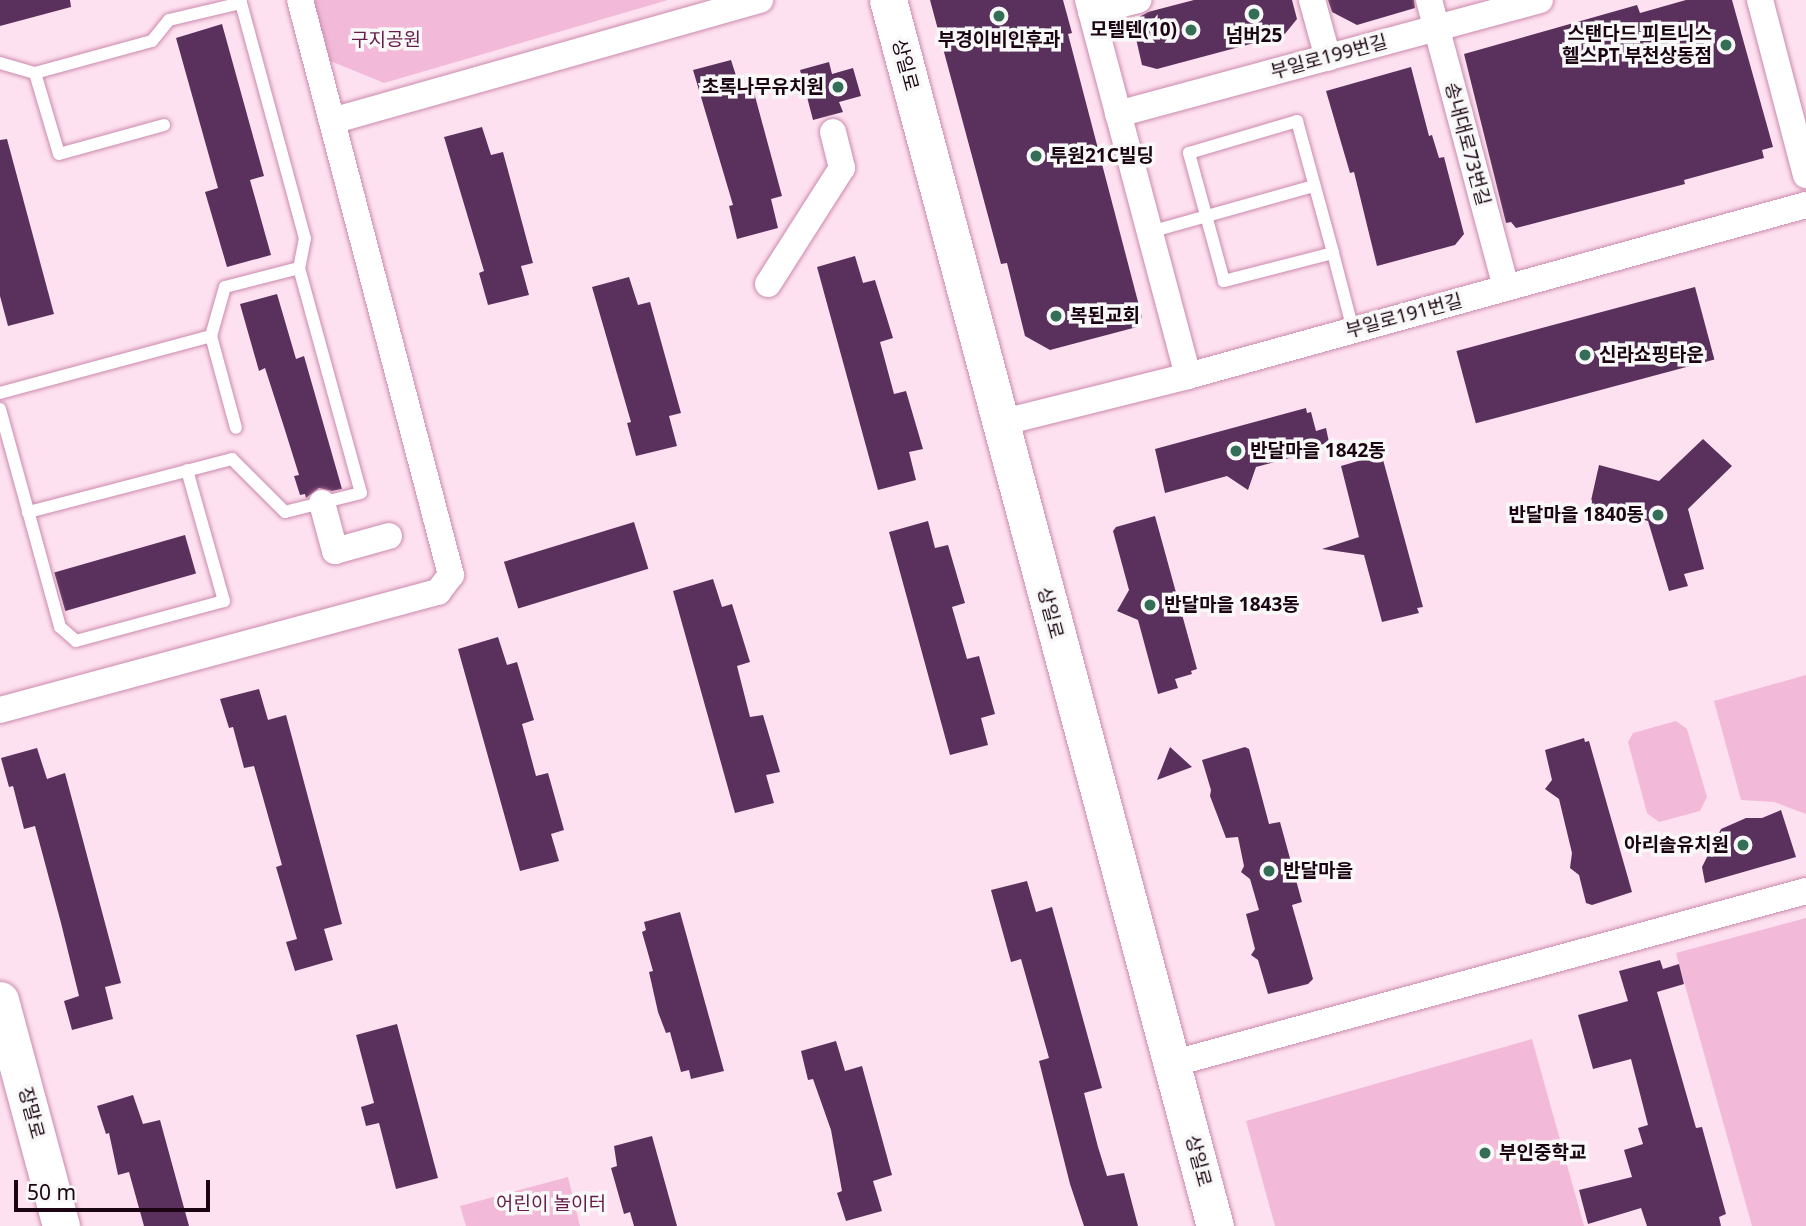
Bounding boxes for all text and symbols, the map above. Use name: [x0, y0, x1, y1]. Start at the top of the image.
marker: 부경이비인후과: [989, 6, 1009, 26]
marker: 넘버25: [1246, 6, 1262, 22]
place label: 모텔텐(10): [1090, 19, 1177, 41]
marker: 모텔텐(10): [1183, 22, 1199, 38]
place label: 스탠다드 피트니스 헬스PT 부천상동점: [1562, 23, 1712, 67]
place label: 넘버25: [1226, 25, 1282, 47]
park label: 구지공원: [351, 29, 421, 51]
place label: 부경이비인후과: [938, 29, 1060, 51]
street label: 부일로199번길: [1268, 30, 1390, 84]
street label: 상일로: [887, 37, 923, 93]
marker: 스탠다드 피트니스 헬스PT 부천상동점: [1718, 37, 1734, 53]
place label: 초록나무유치원: [702, 76, 824, 98]
marker: 초록나무유치원: [830, 79, 846, 95]
street label: 송내대로73번길: [1440, 80, 1494, 208]
place label: 투원21C빌딩: [1050, 145, 1154, 167]
marker: 투원21C빌딩: [1028, 148, 1044, 164]
street label: 부일로191번길: [1343, 289, 1465, 343]
place label: 복된교회: [1070, 305, 1140, 327]
marker: 복된교회: [1048, 308, 1064, 324]
place label: 신라쇼핑타운: [1599, 344, 1704, 366]
marker: 신라쇼핑타운: [1577, 347, 1593, 363]
place label: 반달마을 1842동: [1250, 440, 1386, 462]
marker: 반달마을 1842동: [1228, 443, 1244, 459]
place label: 반달마을 1840동: [1508, 504, 1644, 526]
marker: 반달마을 1840동: [1650, 507, 1666, 523]
street label: 상일로: [1032, 585, 1068, 641]
place label: 반달마을 1843동: [1164, 594, 1300, 616]
marker: 반달마을 1843동: [1142, 597, 1158, 613]
place label: 아리솔유치원: [1624, 834, 1729, 856]
marker: 아리솔유치원: [1735, 837, 1751, 853]
place label: 반달마을: [1283, 860, 1353, 882]
marker: 반달마을: [1261, 863, 1277, 879]
street label: 장말로: [13, 1085, 49, 1141]
street label: 상일로: [1180, 1133, 1216, 1189]
place label: 부인중학교: [1499, 1142, 1586, 1164]
marker: 부인중학교: [1477, 1145, 1493, 1161]
scale bar: [18, 1166, 214, 1210]
text: 50 m: [27, 1178, 76, 1206]
park label: 어린이 놀이터: [496, 1193, 606, 1215]

